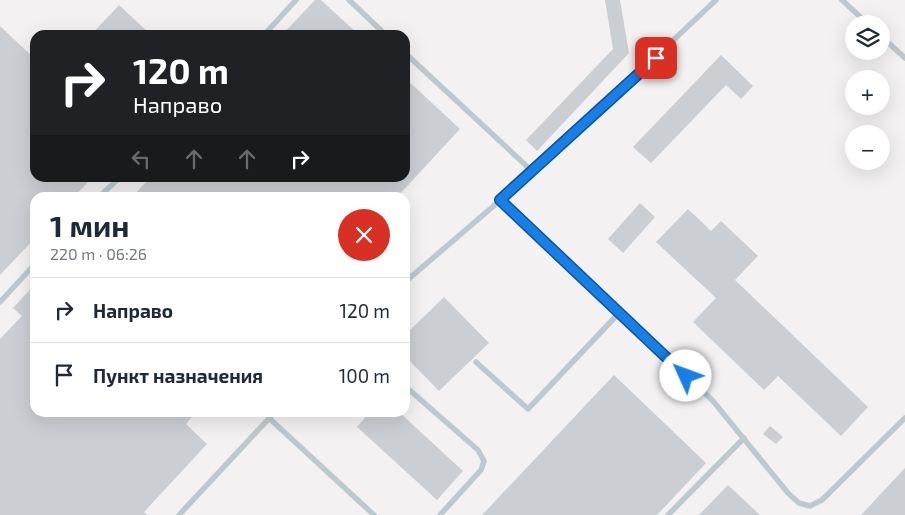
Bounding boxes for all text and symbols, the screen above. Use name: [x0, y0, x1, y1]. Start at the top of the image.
map controls: [845, 15, 890, 170]
button: layers: [845, 15, 890, 60]
pin: [635, 37, 677, 79]
icon: arrive: [642, 44, 670, 72]
text: 120 m: [133, 49, 229, 91]
icon: right: [50, 50, 115, 115]
button: +: [845, 70, 890, 115]
text: Направо: [133, 91, 222, 117]
button: −: [845, 125, 890, 170]
icon: left: [127, 145, 155, 173]
icon: ahead: [180, 145, 208, 173]
icon: ahead: [233, 145, 261, 173]
icon: right: [286, 145, 314, 173]
text: 1 мин: [50, 207, 129, 243]
button: close: [338, 209, 390, 261]
text: 220 m · 06:26: [50, 244, 147, 263]
icon: right: [50, 296, 78, 324]
text: Направо: [93, 299, 173, 322]
text: 120 m: [339, 299, 390, 322]
position arrow: [659, 349, 711, 401]
icon: arrive: [50, 361, 78, 389]
text: Пункт назначения: [93, 364, 263, 387]
text: 100 m: [339, 364, 390, 387]

